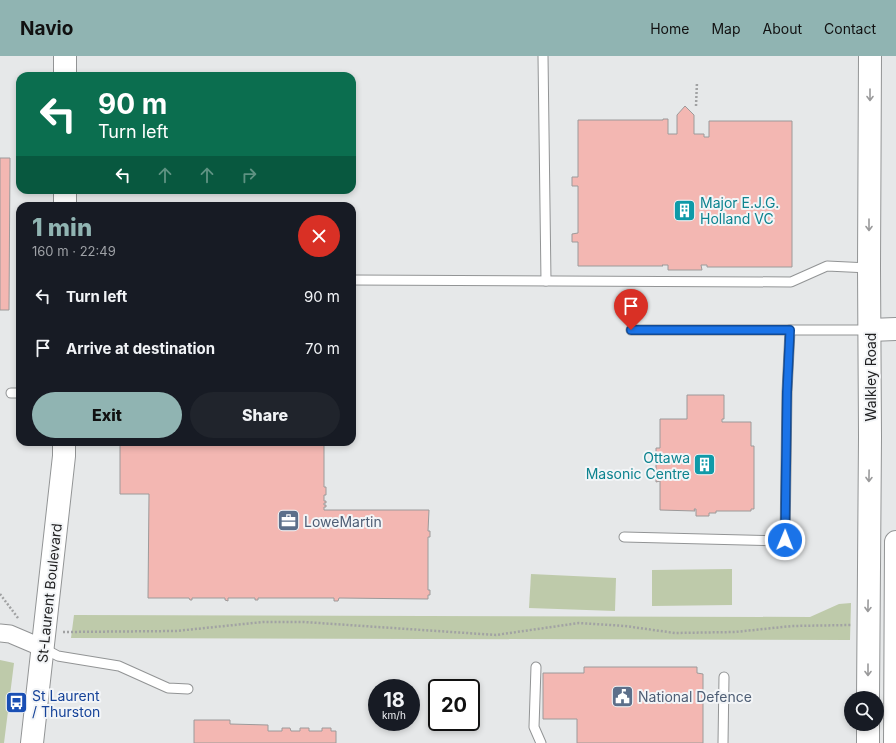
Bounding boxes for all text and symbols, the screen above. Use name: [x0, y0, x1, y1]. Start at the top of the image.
text: Navio: [20, 17, 73, 40]
text: Home: [650, 20, 689, 37]
text: Map: [711, 20, 741, 37]
text: About: [763, 20, 802, 37]
text: Contact: [824, 20, 876, 37]
text: 90 m: [98, 87, 167, 121]
icon: left: [32, 88, 84, 140]
one-way arrow: [866, 88, 874, 101]
text: Turn left: [98, 121, 168, 142]
icon: left: [112, 164, 134, 186]
icon: ahead: [154, 164, 176, 186]
icon: ahead: [196, 164, 218, 186]
icon: right: [238, 164, 260, 186]
place label: Major E.J.G. Holland VC: [700, 194, 779, 227]
building icon: Major E.J.G. Holland VC: [672, 197, 698, 223]
text: 1 min: [32, 213, 92, 242]
button: close: [298, 215, 340, 257]
one-way arrow: [865, 218, 873, 231]
text: 160 m · 22:49: [32, 243, 116, 259]
icon: left: [32, 285, 54, 307]
text: Turn left: [66, 287, 127, 306]
text: 90 m: [304, 287, 340, 306]
pin: [614, 289, 648, 330]
icon: arrive: [620, 295, 642, 317]
street label: Walkley Road: [862, 333, 879, 421]
icon: arrive: [32, 337, 54, 359]
text: Arrive at destination: [66, 339, 215, 358]
text: 70 m: [305, 339, 340, 358]
button: Exit: [32, 392, 182, 438]
button: Share: [190, 392, 340, 438]
place label: Ottawa Masonic Centre: [586, 449, 690, 482]
building icon: Ottawa Masonic Centre: [692, 452, 718, 478]
one-way arrow: [865, 469, 873, 482]
office icon: LoweMartin: [276, 508, 302, 534]
place label: LoweMartin: [304, 513, 382, 530]
position arrow: [764, 519, 806, 561]
street label: St-Laurent Boulevard: [33, 522, 65, 664]
one-way arrow: [864, 599, 872, 612]
one-way arrow: [864, 663, 872, 676]
speed limit sign: 20: [428, 679, 480, 731]
public building icon: National Defence: [610, 683, 636, 709]
place label: St Laurent / Thurston: [32, 687, 100, 720]
text: 18: [383, 688, 405, 712]
place label: National Defence: [638, 688, 752, 705]
bus stop icon: St Laurent / Thurston: [3, 690, 29, 716]
map controls: [844, 691, 884, 731]
button: search: [844, 691, 884, 731]
text: km/h: [382, 709, 406, 721]

